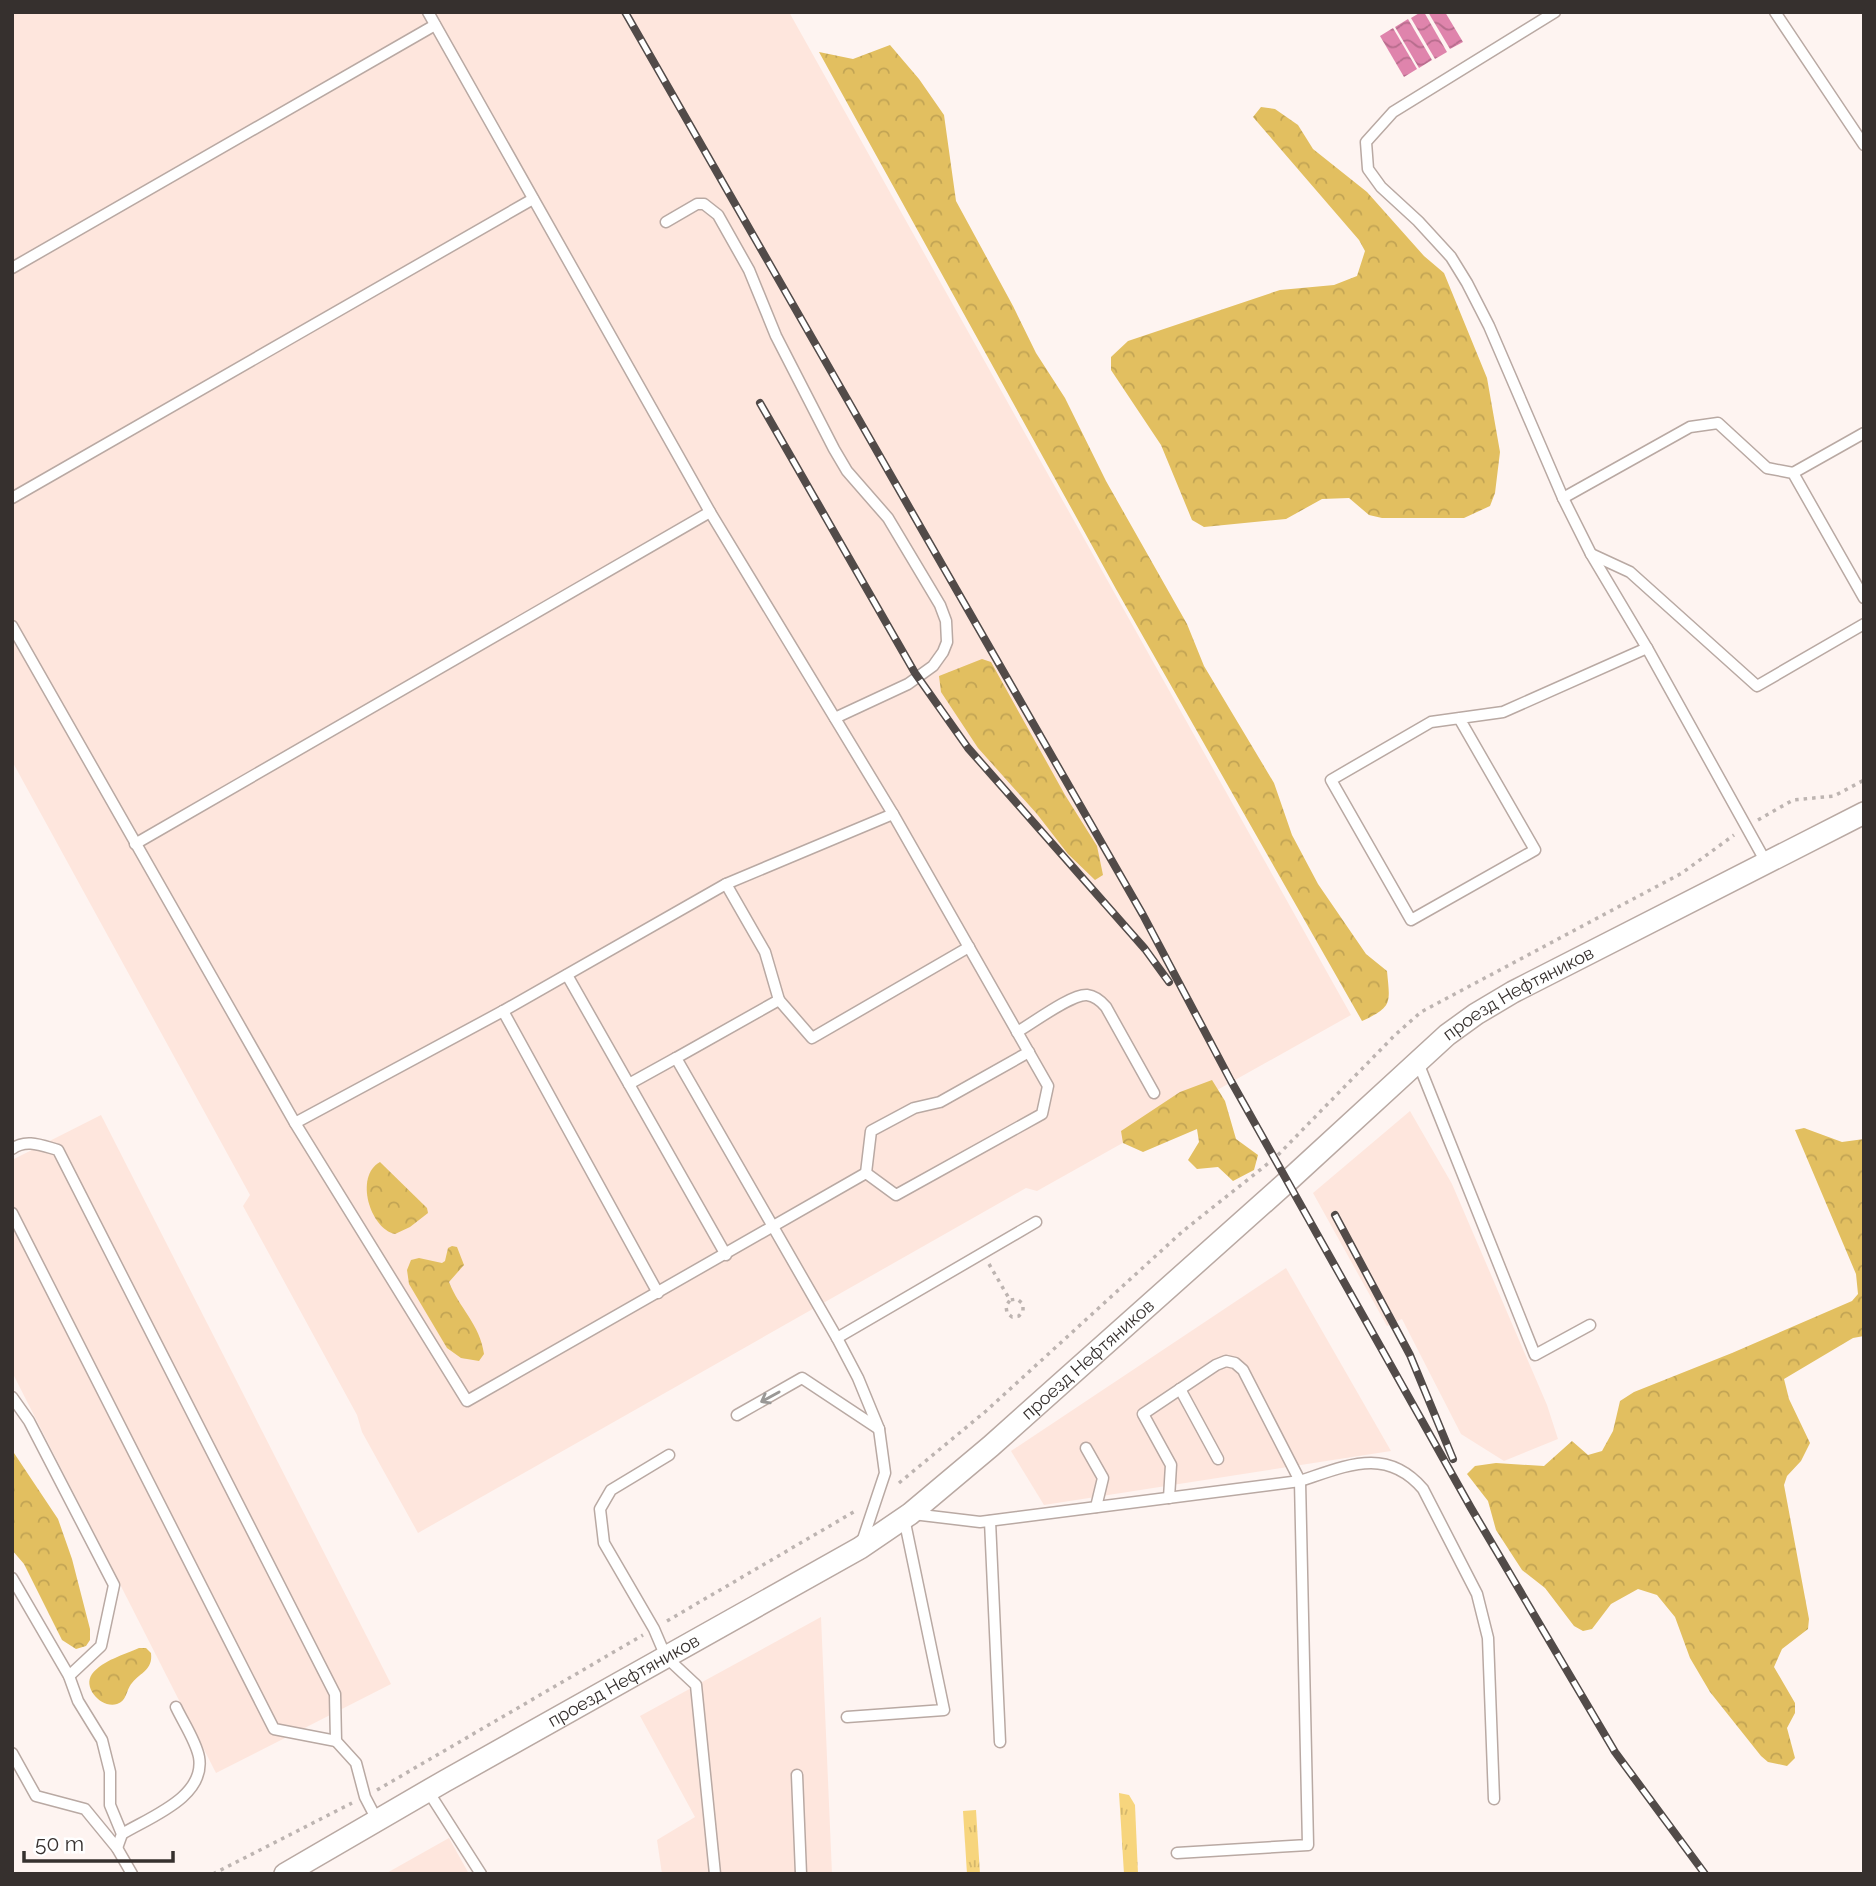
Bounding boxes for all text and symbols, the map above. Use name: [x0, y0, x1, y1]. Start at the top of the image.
street label: проезд Нефтяников: [1439, 942, 1597, 1044]
street label: проезд Нефтяников: [1017, 1295, 1158, 1424]
one-way arrow: [760, 1390, 780, 1404]
street label: проезд Нефтяников: [544, 1629, 703, 1731]
scale bar: [24, 1820, 173, 1864]
text: 50 m: [35, 1831, 84, 1856]

